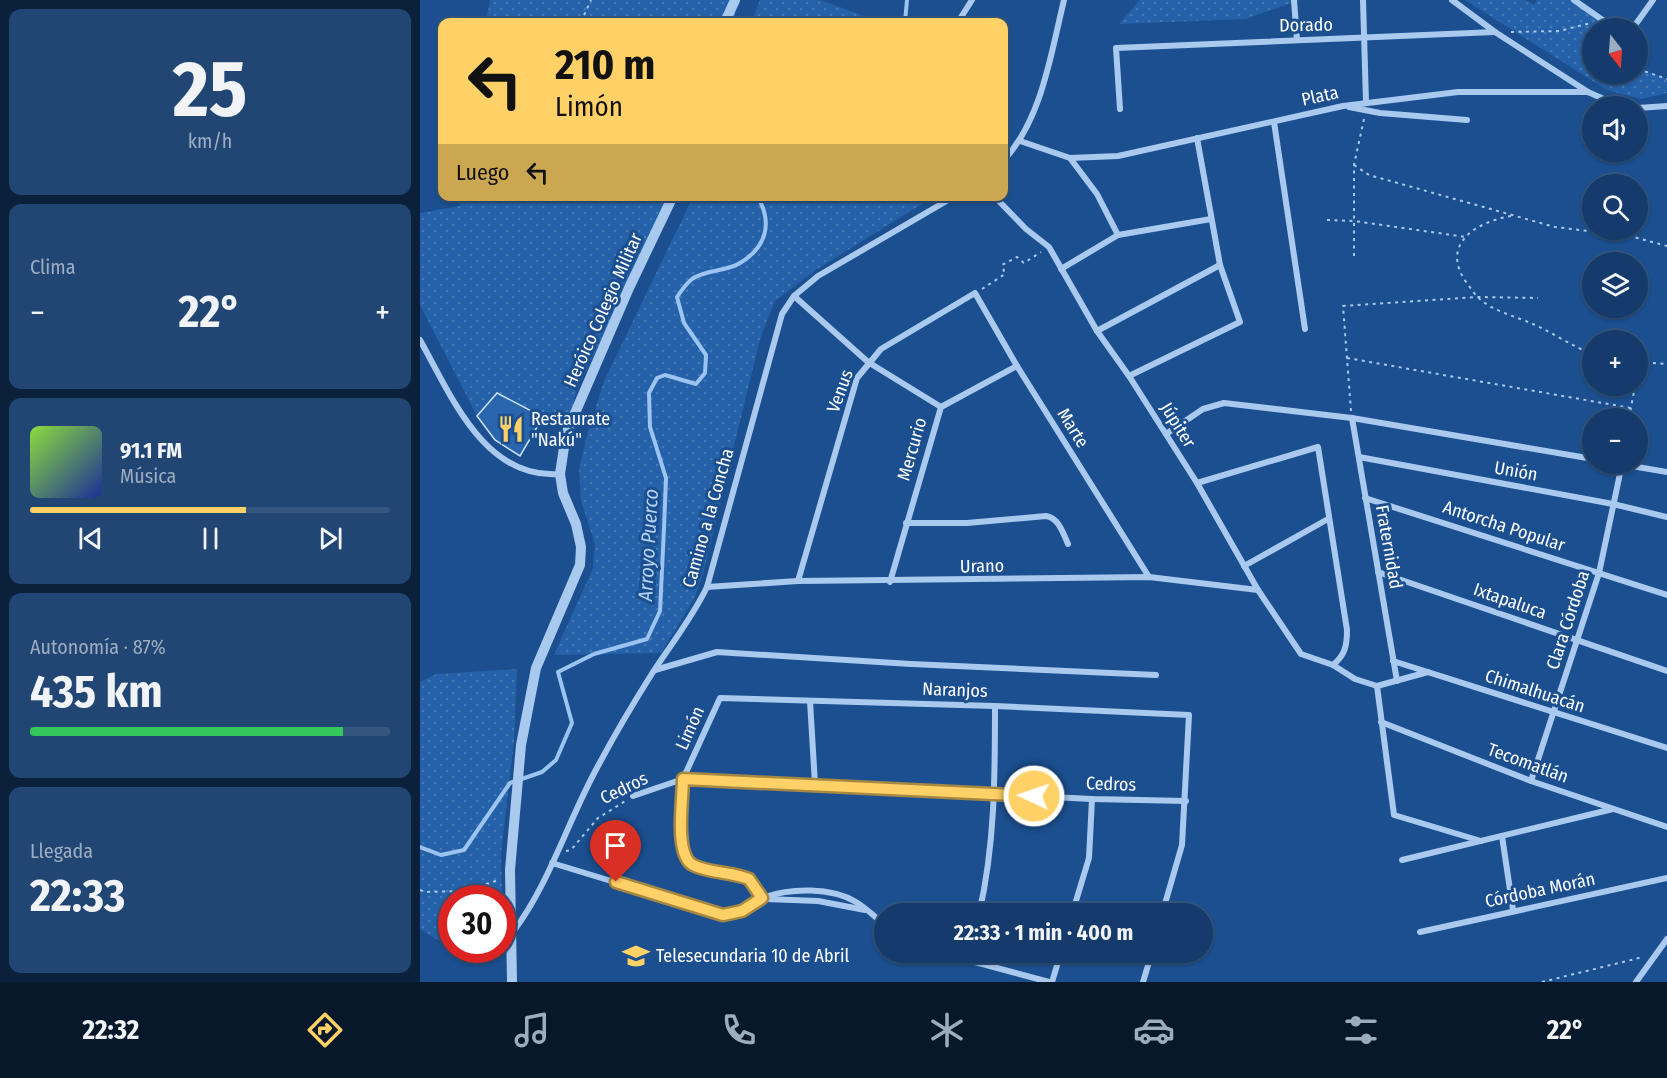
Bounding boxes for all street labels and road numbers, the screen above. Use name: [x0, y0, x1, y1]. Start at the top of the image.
street label: Dorado: [1279, 14, 1333, 36]
street label: Plata: [1299, 81, 1341, 111]
street label: Heróico Colegio Militar: [559, 229, 647, 391]
street label: Venus: [822, 366, 858, 416]
street label: Júpiter: [1156, 398, 1201, 452]
street label: Marte: [1052, 404, 1094, 452]
street label: Mercurio: [893, 415, 931, 483]
street label: Camino a la Concha: [678, 446, 738, 590]
street label: Unión: [1493, 456, 1539, 486]
street label: Antorcha Popular: [1440, 496, 1569, 556]
street label: Fraternidad: [1371, 503, 1407, 591]
street label: Urano: [960, 555, 1004, 577]
street label: Clara Córdoba: [1542, 568, 1594, 672]
street label: Ixtapaluca: [1471, 578, 1550, 624]
street label: Chimalhuacán: [1482, 665, 1588, 717]
street label: Naranjos: [922, 678, 988, 702]
street label: Limón: [671, 703, 709, 753]
street label: Tecomatlán: [1485, 738, 1571, 788]
street label: Cedros: [597, 767, 652, 809]
street label: Cedros: [1085, 772, 1137, 796]
street label: Córdoba Morán: [1483, 868, 1597, 912]

